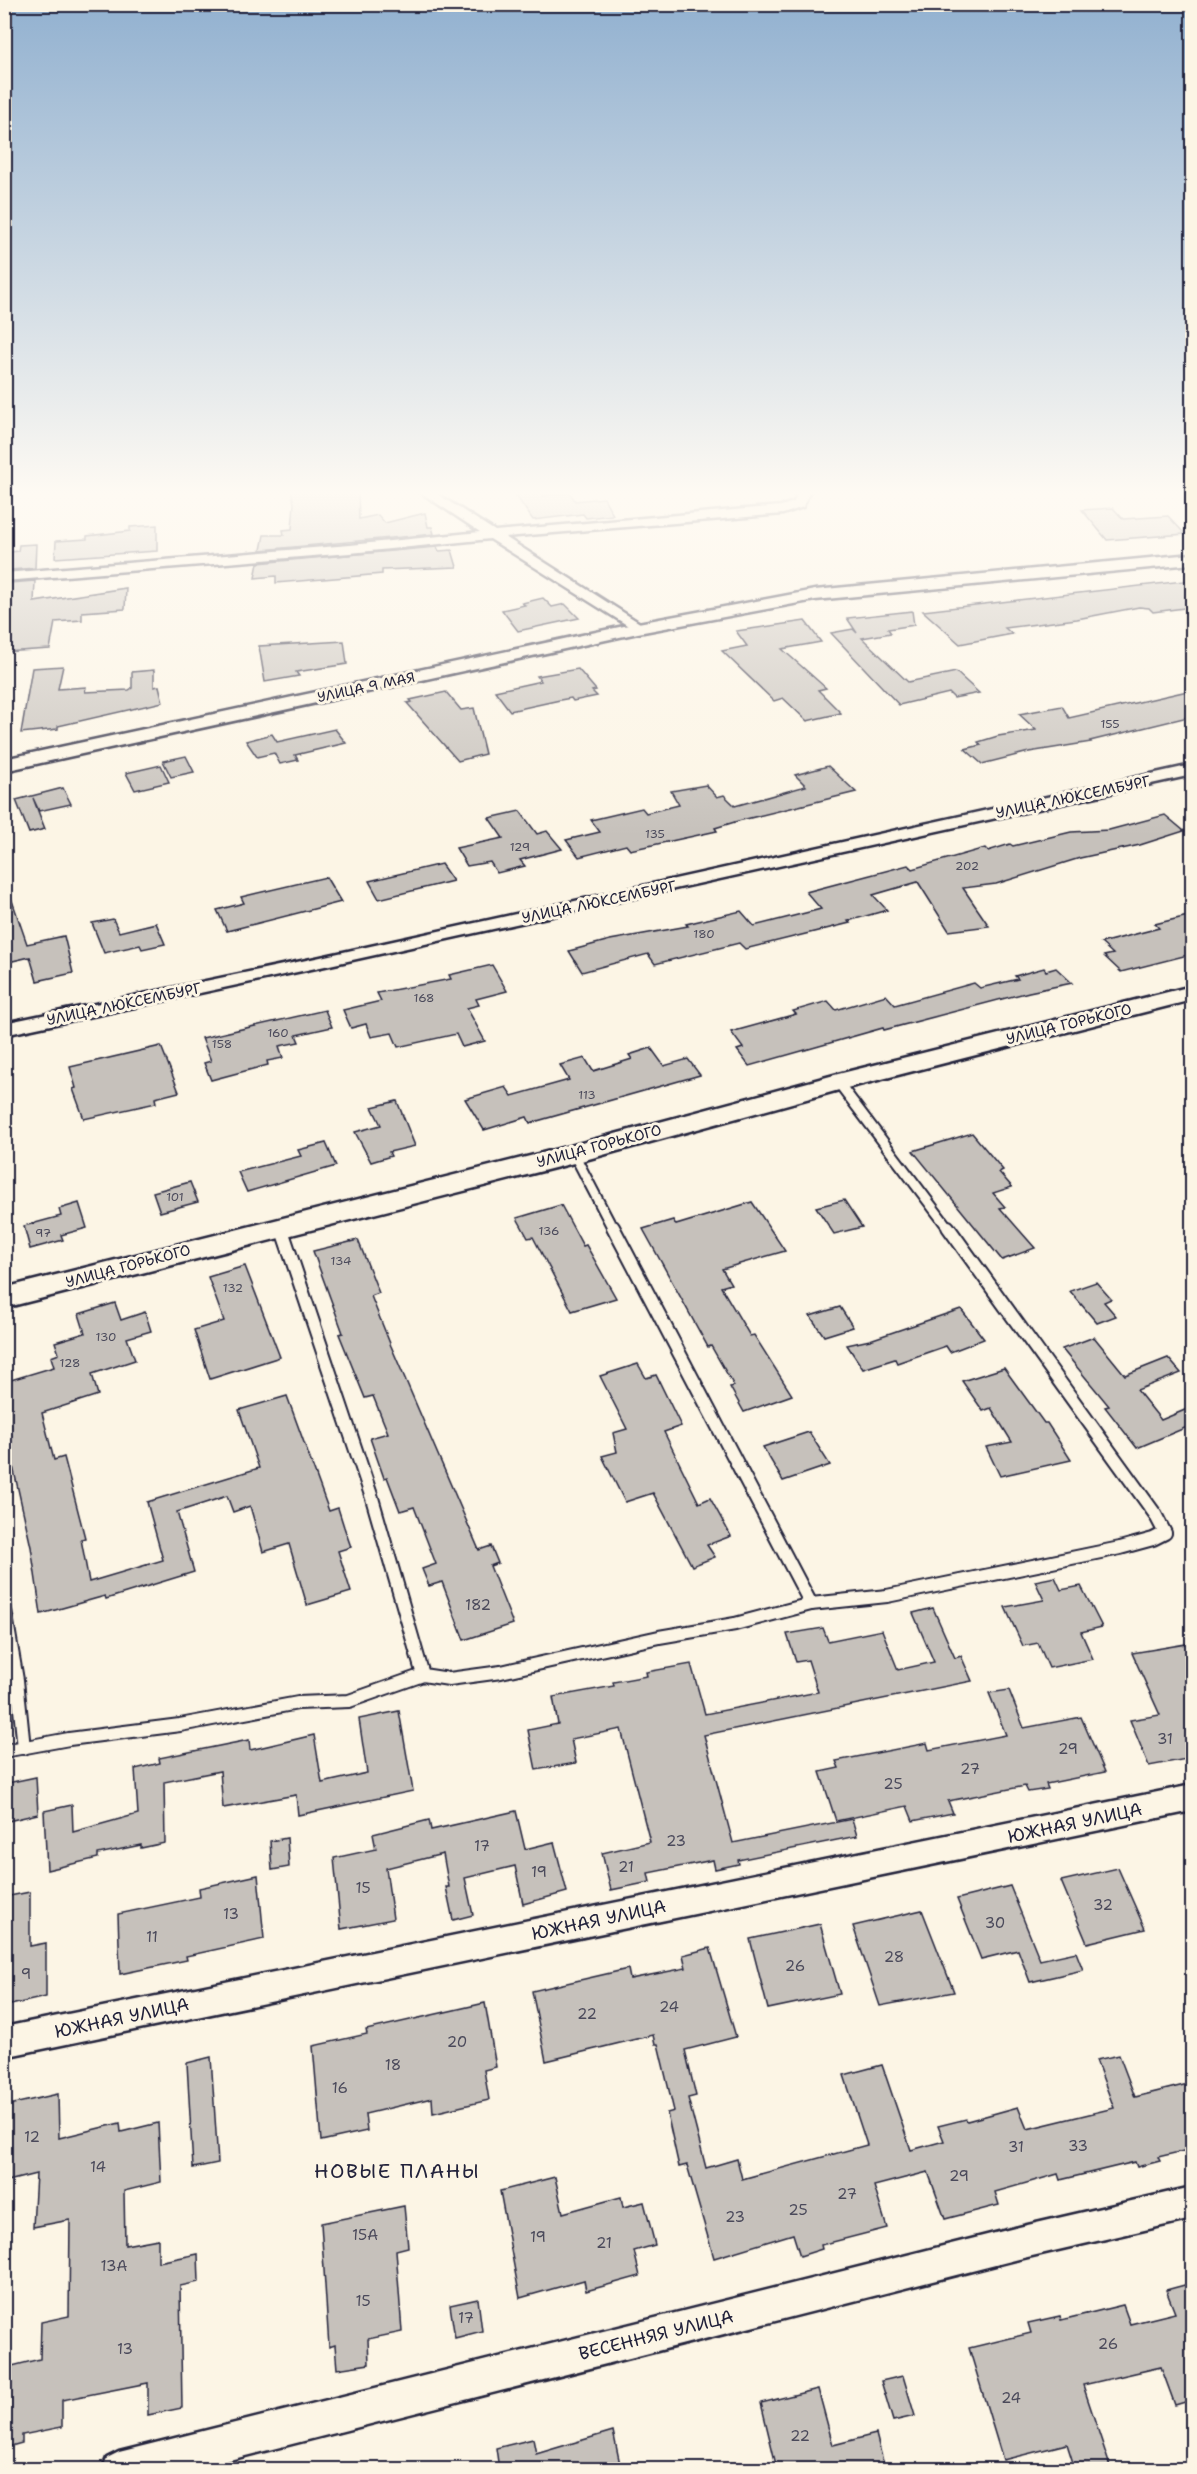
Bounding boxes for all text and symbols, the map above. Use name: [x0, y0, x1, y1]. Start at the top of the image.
street label: УЛИЦА 9 МАЯ: [316, 668, 416, 706]
house number: 155: [1100, 716, 1120, 732]
street label: УЛИЦА ЛЮКСЕМБУРГ: [994, 771, 1152, 823]
house number: 135: [645, 826, 665, 842]
house number: 129: [510, 839, 530, 855]
house number: 202: [955, 858, 979, 874]
street label: УЛИЦА ЛЮКСЕМБУРГ: [520, 876, 678, 928]
house number: 180: [693, 926, 715, 942]
street label: УЛИЦА ЛЮКСЕМБУРГ: [45, 978, 203, 1030]
house number: 168: [414, 990, 434, 1006]
street label: УЛИЦА ГОРЬКОГО: [1004, 999, 1134, 1049]
house number: 160: [267, 1025, 289, 1041]
house number: 158: [212, 1036, 232, 1052]
house number: 113: [578, 1087, 596, 1103]
street label: УЛИЦА ГОРЬКОГО: [534, 1120, 664, 1172]
house number: 101: [166, 1189, 184, 1205]
house number: 136: [539, 1223, 559, 1239]
house number: 97: [35, 1225, 51, 1241]
street label: УЛИЦА ГОРЬКОГО: [63, 1240, 193, 1292]
house number: 134: [331, 1253, 351, 1269]
house number: 132: [223, 1280, 243, 1296]
house number: 130: [95, 1329, 117, 1345]
house number: 128: [60, 1355, 80, 1371]
house number: 182: [465, 1595, 491, 1615]
house number: 31: [1157, 1729, 1173, 1749]
house number: 29: [1058, 1739, 1078, 1759]
house number: 27: [960, 1759, 980, 1779]
house number: 25: [883, 1774, 903, 1794]
street label: ЮЖНАЯ УЛИЦА: [1006, 1797, 1144, 1849]
house number: 23: [666, 1831, 686, 1851]
house number: 17: [474, 1836, 490, 1856]
house number: 21: [618, 1857, 634, 1877]
house number: 19: [531, 1862, 547, 1882]
house number: 15: [355, 1878, 371, 1898]
street label: ЮЖНАЯ УЛИЦА: [530, 1894, 668, 1946]
house number: 32: [1093, 1895, 1113, 1915]
house number: 13: [223, 1904, 239, 1924]
house number: 30: [985, 1913, 1005, 1933]
house number: 11: [146, 1927, 158, 1947]
house number: 28: [884, 1947, 904, 1967]
house number: 26: [785, 1956, 805, 1976]
house number: 9: [21, 1964, 31, 1984]
street label: ЮЖНАЯ УЛИЦА: [53, 1992, 191, 2044]
house number: 24: [659, 1997, 679, 2017]
house number: 22: [577, 2004, 597, 2024]
house number: 20: [447, 2032, 467, 2052]
house number: 18: [385, 2055, 401, 2075]
house number: 16: [332, 2078, 348, 2098]
house number: 12: [24, 2127, 40, 2147]
house number: 33: [1068, 2136, 1088, 2156]
house number: 31: [1008, 2137, 1024, 2157]
house number: 14: [90, 2157, 106, 2177]
district label: НОВЫЕ ПЛАНЫ: [314, 2158, 480, 2184]
house number: 29: [949, 2166, 969, 2186]
house number: 27: [837, 2184, 857, 2204]
house number: 25: [788, 2200, 808, 2220]
house number: 23: [725, 2207, 745, 2227]
house number: 15А: [352, 2225, 378, 2245]
house number: 19: [530, 2227, 546, 2247]
house number: 21: [596, 2233, 612, 2253]
house number: 13А: [101, 2256, 128, 2276]
house number: 15: [355, 2291, 371, 2311]
street label: ВЕСЕННЯЯ УЛИЦА: [576, 2304, 736, 2366]
house number: 17: [458, 2308, 474, 2328]
house number: 26: [1098, 2334, 1118, 2354]
house number: 13: [117, 2339, 133, 2359]
house number: 24: [1001, 2388, 1021, 2408]
house number: 22: [790, 2426, 810, 2446]

